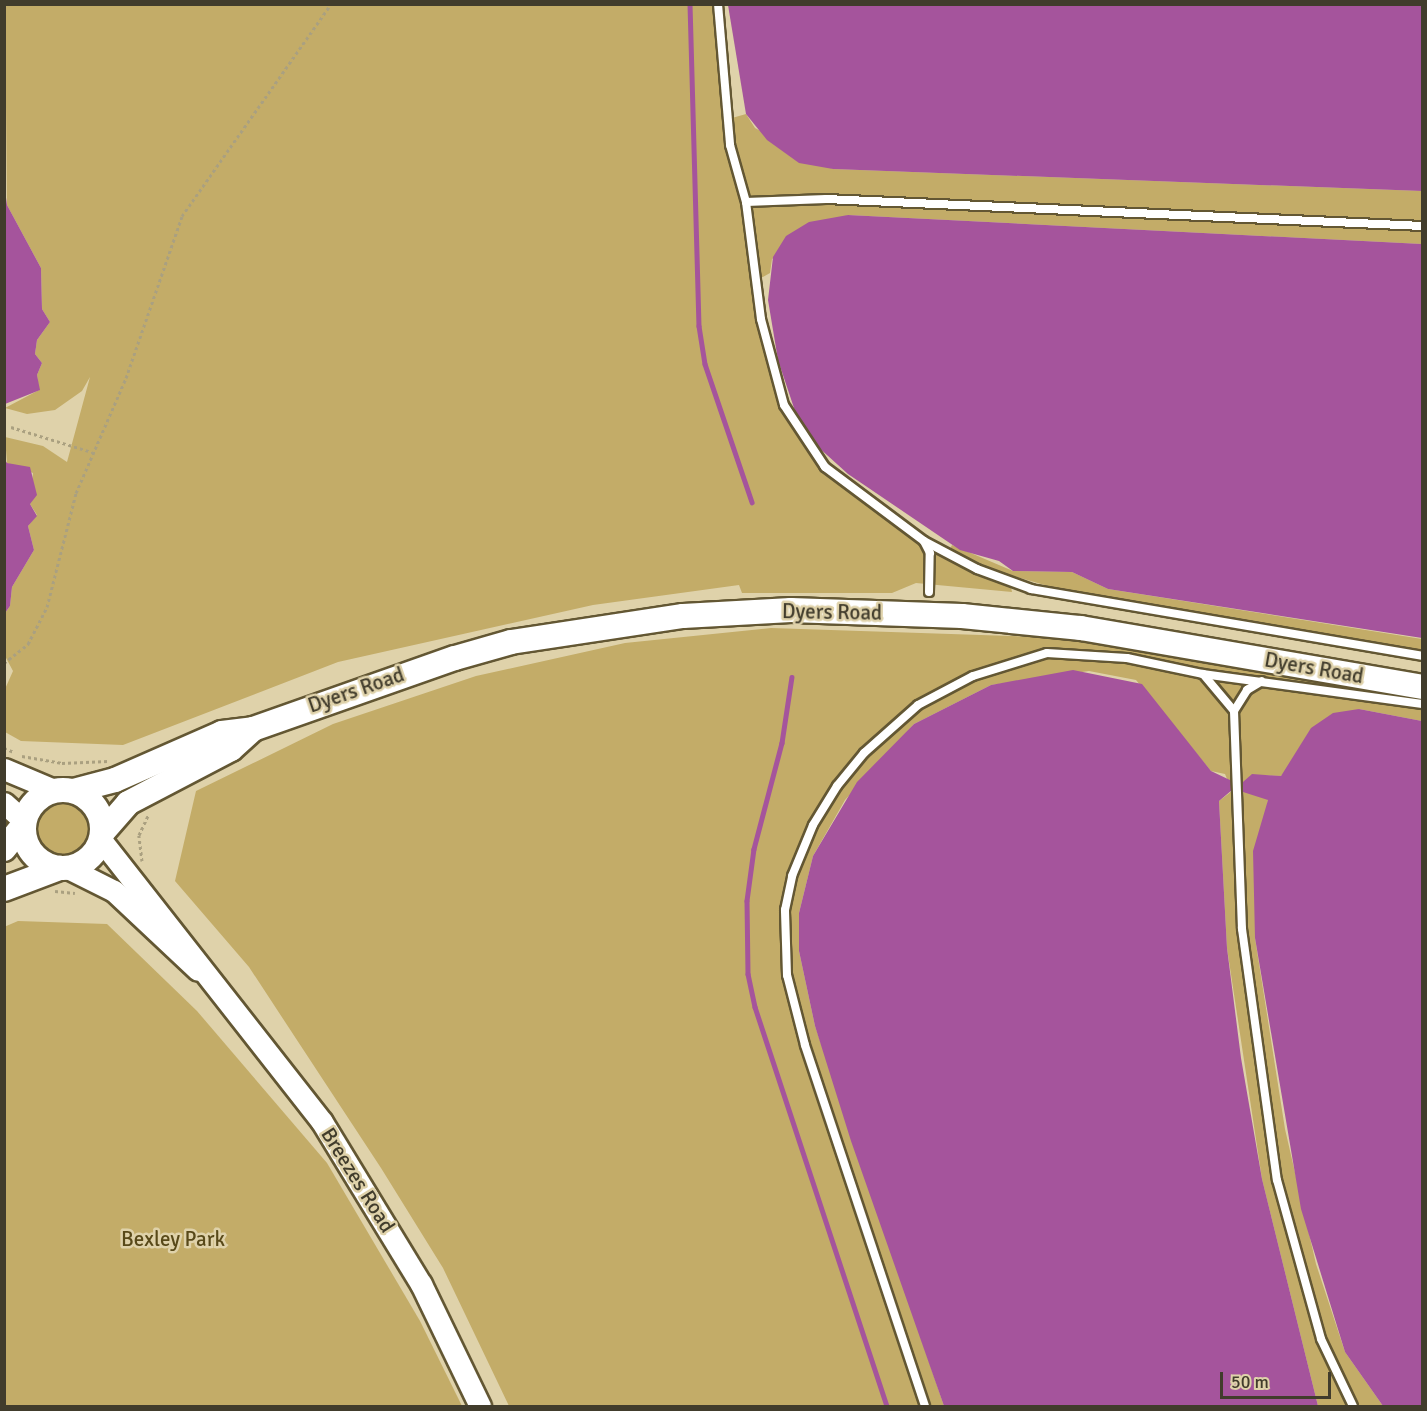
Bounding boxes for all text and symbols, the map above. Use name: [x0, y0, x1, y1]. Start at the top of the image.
street label: Dyers Road: [782, 599, 882, 625]
street label: Dyers Road: [1262, 647, 1366, 689]
street label: Dyers Road: [305, 662, 407, 718]
street label: Breezes Road: [316, 1123, 400, 1237]
park label: Bexley Park: [121, 1226, 225, 1252]
scale bar: [1223, 1360, 1334, 1398]
text: 50 m: [1231, 1371, 1269, 1393]

